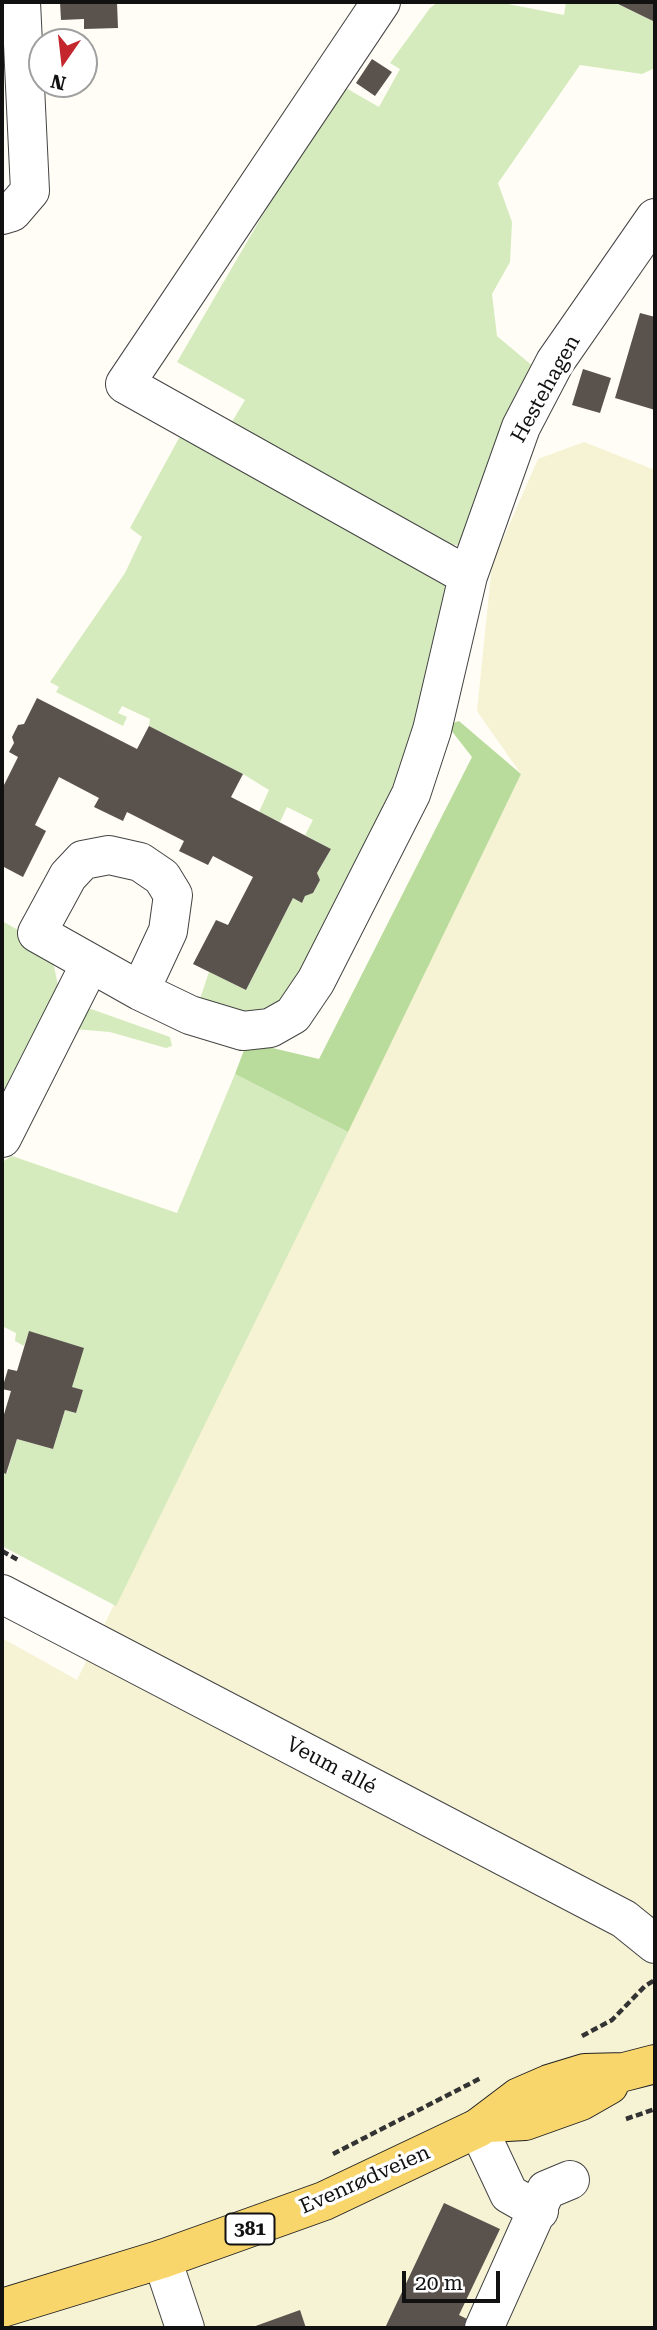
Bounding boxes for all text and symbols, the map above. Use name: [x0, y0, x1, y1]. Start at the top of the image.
north arrow: [28, 28, 98, 98]
text: N: [48, 69, 68, 95]
street label: Hestehagen: [506, 331, 586, 447]
street label: Veum allé: [282, 1732, 380, 1800]
street label: Evenrødveien: [296, 2140, 434, 2220]
road number: 381: [226, 2214, 274, 2244]
scale bar: [405, 2256, 503, 2300]
text: 20 m: [415, 2271, 463, 2295]

